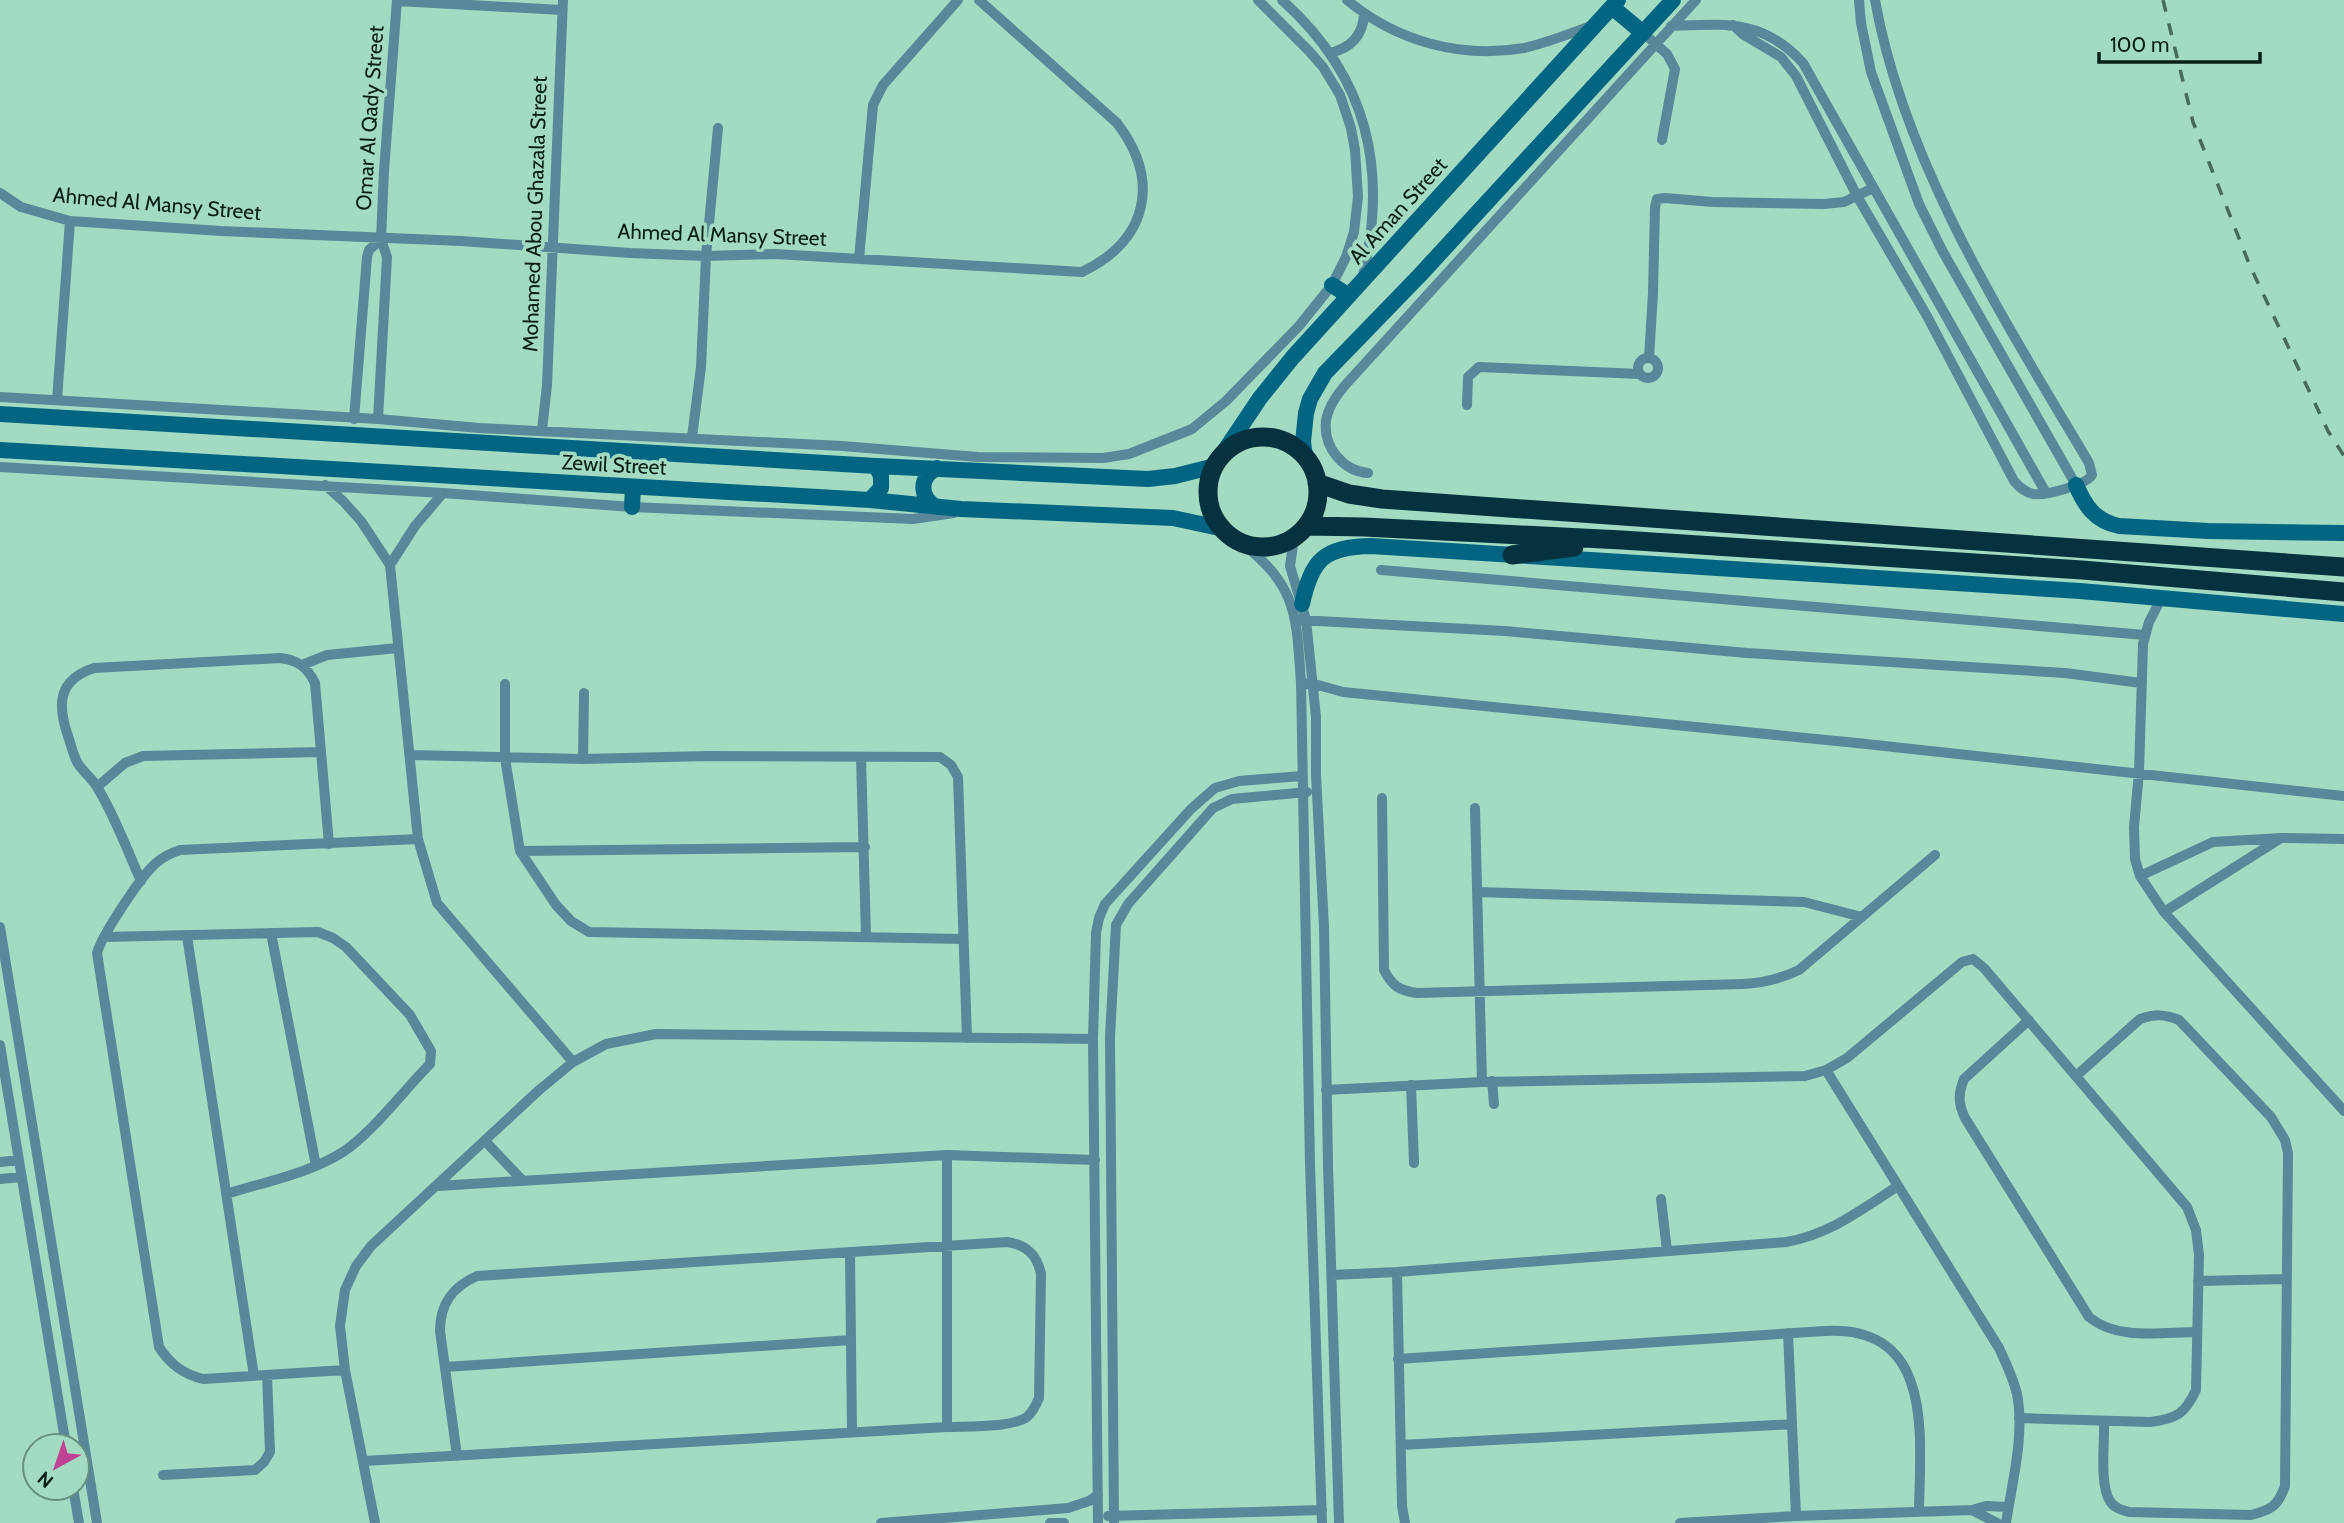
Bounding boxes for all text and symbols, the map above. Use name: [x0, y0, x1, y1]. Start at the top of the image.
scale bar: [2099, 21, 2260, 65]
street label: Omar Al Qady Street: [351, 25, 388, 211]
text: 100 m: [2110, 32, 2169, 57]
street label: Mohamed Abou Ghazala Street: [517, 75, 552, 353]
street label: Al Aman Street: [1343, 152, 1452, 269]
street label: Ahmed Al Mansy Street: [52, 182, 262, 225]
street label: Ahmed Al Mansy Street: [617, 218, 827, 251]
street label: Zewil Street: [561, 449, 667, 480]
north arrow: [21, 1432, 91, 1502]
text: N: [33, 1467, 58, 1493]

